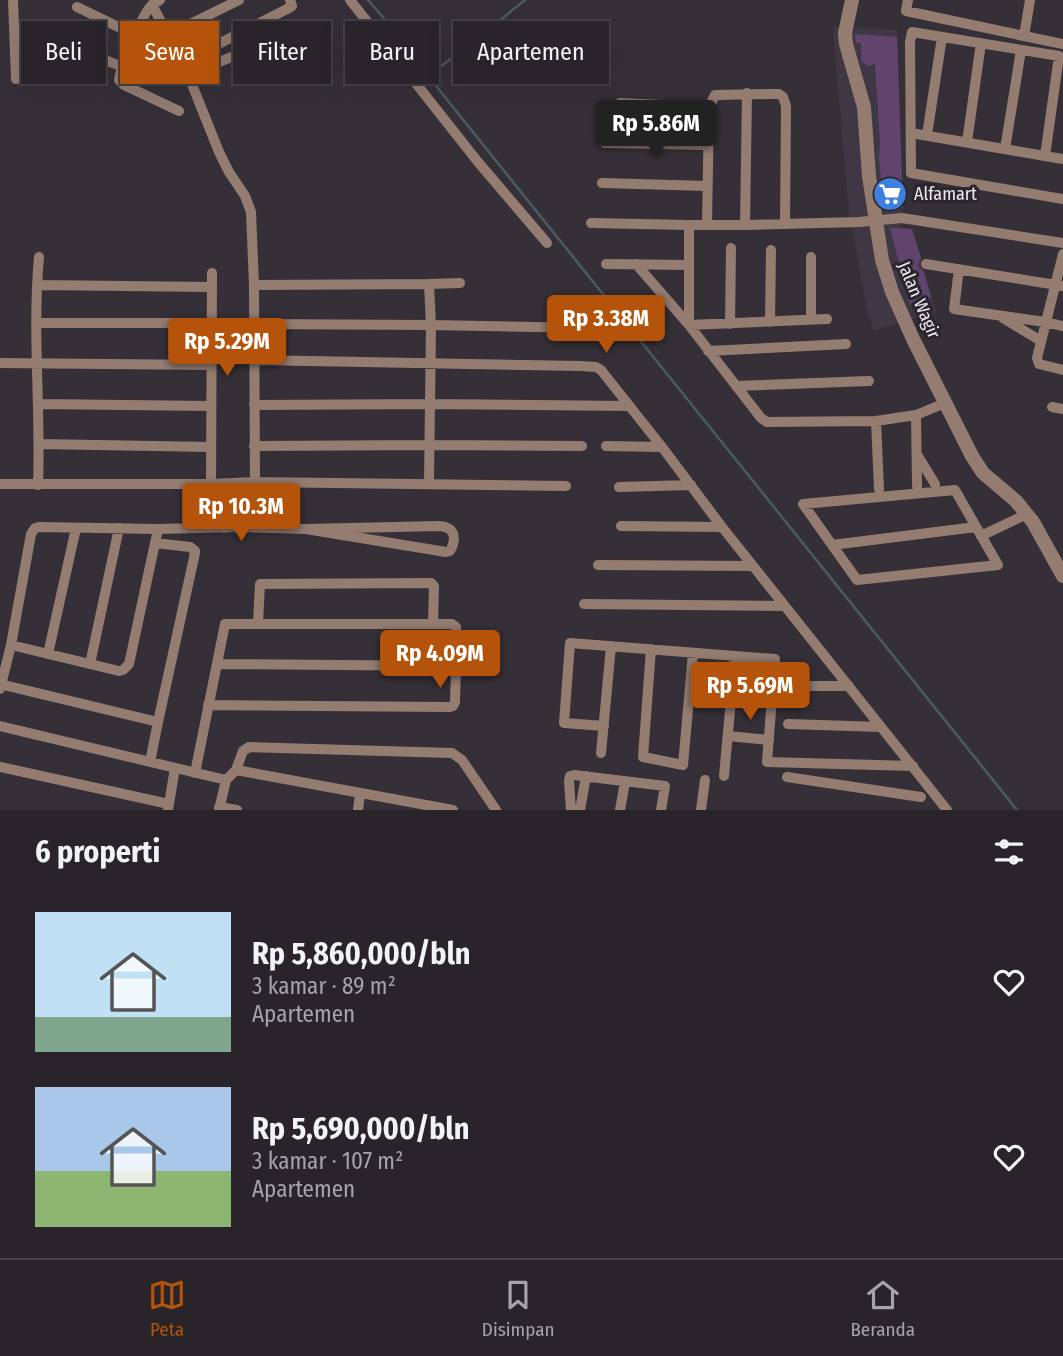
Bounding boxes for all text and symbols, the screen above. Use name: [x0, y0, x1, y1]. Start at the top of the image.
chip: Beli: [21, 21, 106, 84]
chip: Sewa: [120, 21, 219, 84]
chip: Filter: [233, 21, 331, 84]
chip: Baru: [345, 21, 439, 84]
chip: Apartemen: [453, 21, 609, 84]
pin: Rp 5.86M: [584, 100, 728, 160]
text: Rp 5.86M: [612, 109, 700, 137]
supermarket icon: Alfamart: [871, 175, 909, 213]
place label: Alfamart: [914, 183, 977, 205]
street label: Jalan Wagir: [893, 258, 945, 343]
pin: Rp 3.38M: [534, 296, 678, 355]
text: Rp 3.38M: [563, 304, 649, 332]
pin: Rp 5.29M: [155, 318, 299, 378]
text: Rp 5.29M: [184, 327, 270, 355]
pin: Rp 10.3M: [169, 484, 313, 543]
text: Rp 10.3M: [198, 492, 284, 520]
pin: Rp 4.09M: [368, 630, 512, 690]
text: Rp 4.09M: [396, 639, 484, 667]
pin: Rp 5.69M: [678, 662, 822, 722]
text: Rp 5.69M: [707, 671, 793, 699]
icon: filters: [990, 833, 1028, 871]
text: 6 properti: [35, 834, 160, 870]
text: Rp 5,860,000/bln: [252, 936, 471, 972]
icon: home: [91, 940, 175, 1024]
icon: heart: [990, 963, 1028, 1001]
text: 3 kamar · 89 m²: [252, 972, 396, 1000]
text: Apartemen: [252, 1000, 355, 1028]
text: Rp 5,690,000/bln: [252, 1111, 470, 1147]
icon: home: [91, 1115, 175, 1199]
icon: heart: [990, 1138, 1028, 1176]
text: 3 kamar · 107 m²: [252, 1147, 403, 1175]
text: Apartemen: [252, 1175, 355, 1203]
tab: Peta: [148, 1276, 186, 1341]
tab: Disimpan: [482, 1276, 554, 1341]
tab: Beranda: [850, 1276, 915, 1341]

